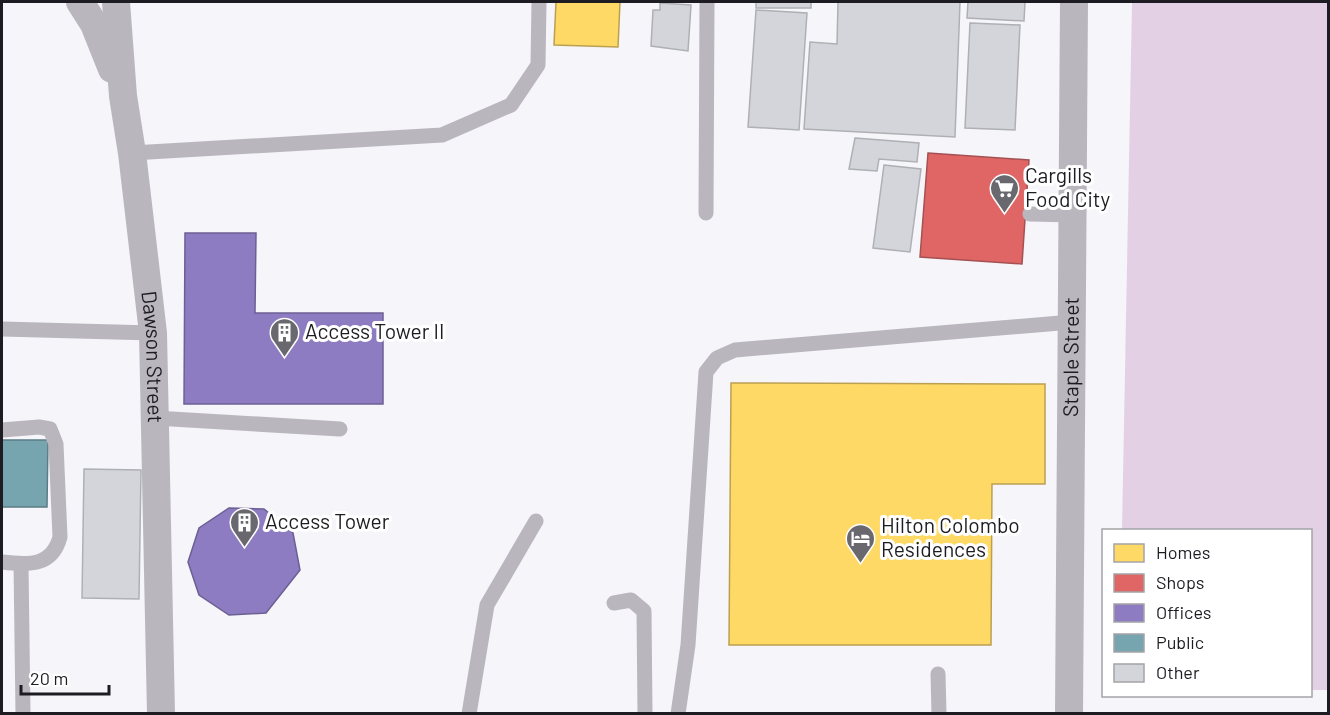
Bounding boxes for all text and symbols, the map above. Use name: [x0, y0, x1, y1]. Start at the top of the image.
place label: Cargills Food City: [1025, 162, 1110, 211]
supermarket icon: Cargills Food City: [988, 172, 1020, 214]
street label: Dawson Street: [137, 289, 169, 423]
street label: Staple Street: [1057, 297, 1083, 417]
building icon: Access Tower II: [268, 316, 300, 358]
place label: Access Tower II: [305, 318, 444, 343]
building icon: Access Tower: [228, 506, 260, 548]
place label: Access Tower: [265, 508, 390, 533]
place label: Hilton Colombo Residences: [881, 512, 1020, 561]
hotel icon: Hilton Colombo Residences: [844, 522, 876, 564]
legend: [1102, 529, 1312, 697]
text: Homes: [1156, 541, 1210, 563]
text: Shops: [1156, 571, 1205, 593]
text: Offices: [1156, 601, 1212, 623]
text: Public: [1156, 631, 1204, 653]
scale bar: [21, 658, 110, 696]
text: Other: [1156, 661, 1200, 683]
text: 20 m: [30, 667, 68, 689]

